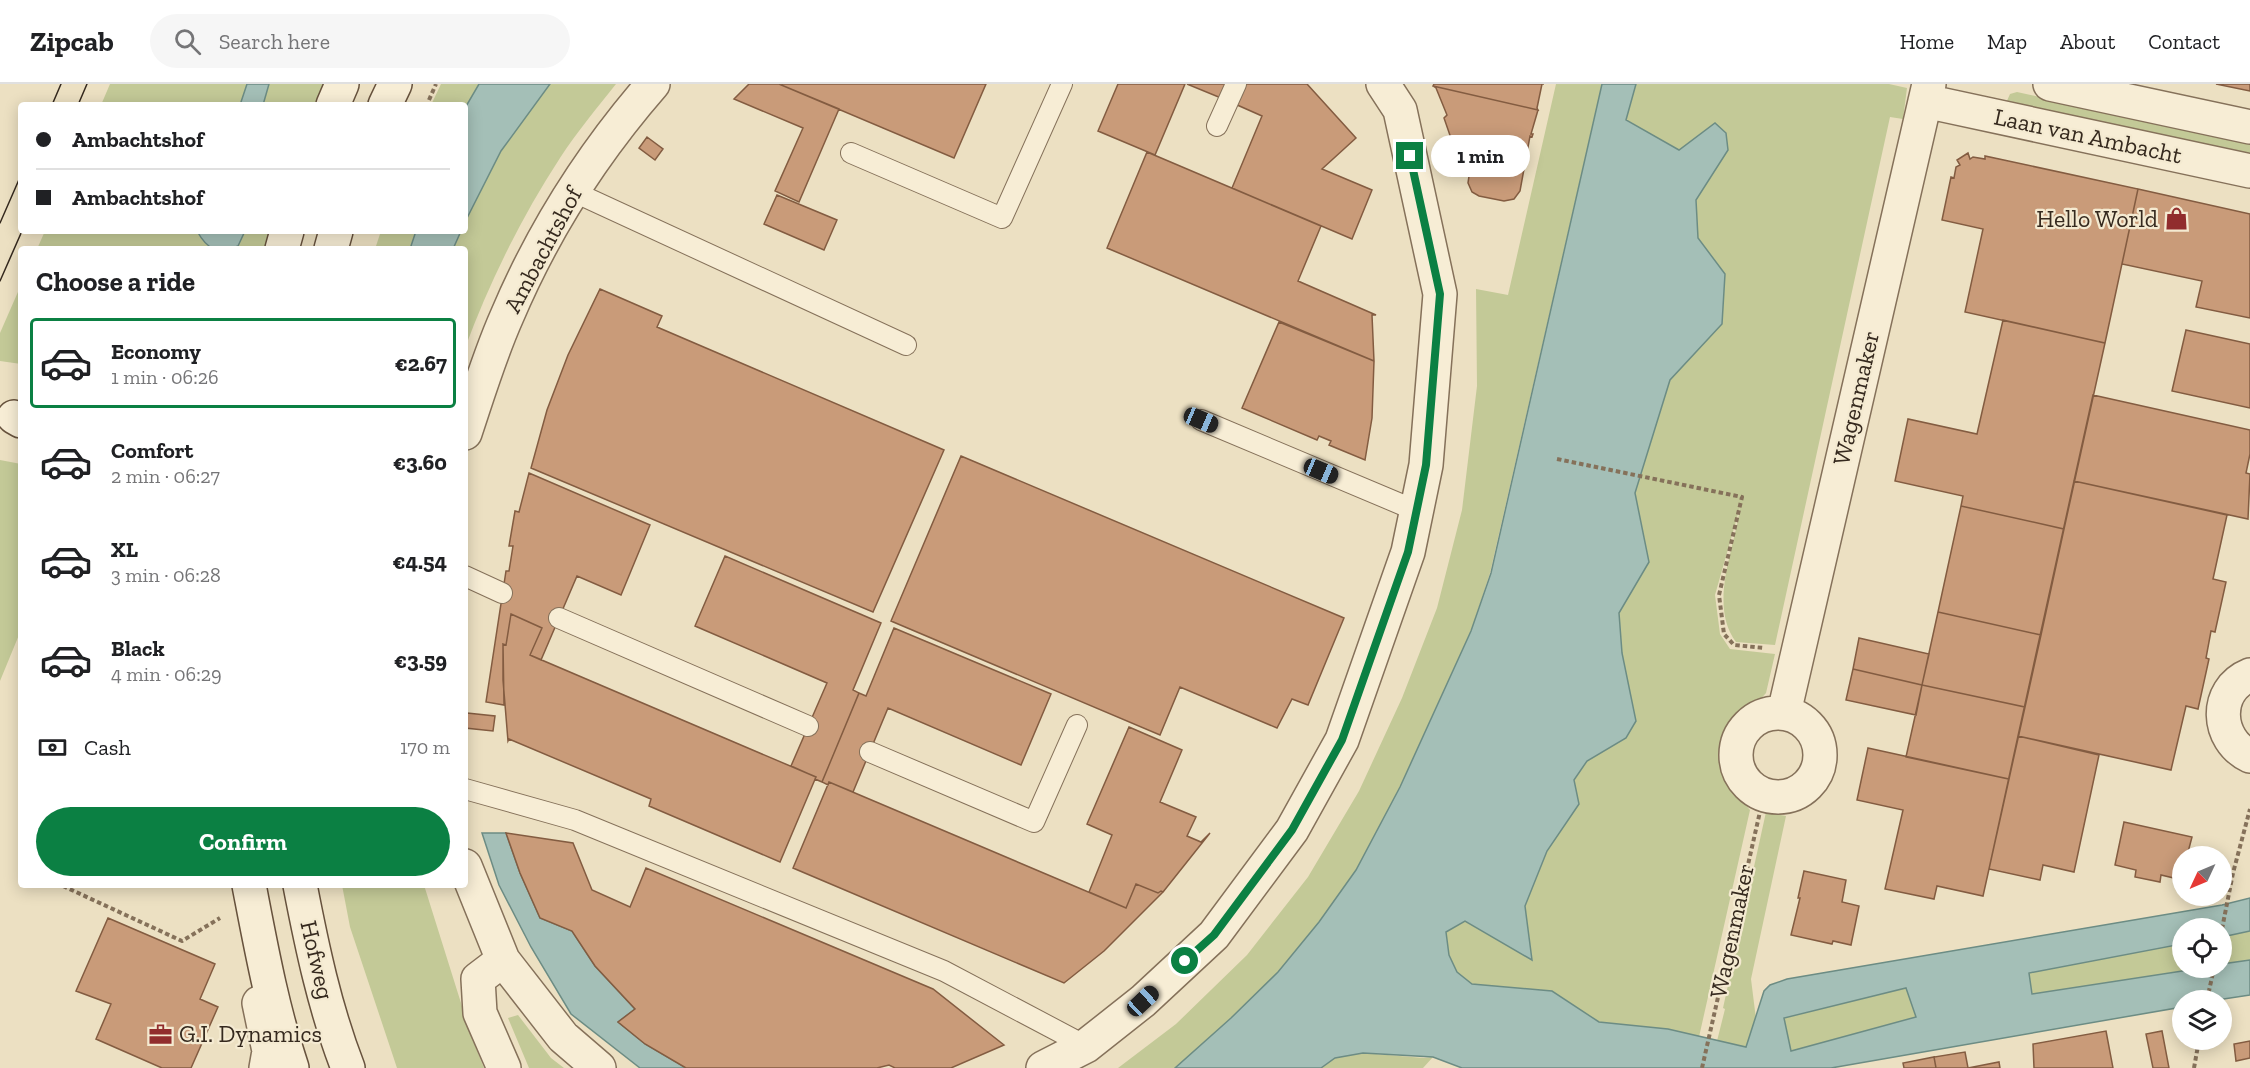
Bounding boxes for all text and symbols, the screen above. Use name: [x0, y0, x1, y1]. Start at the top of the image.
search box: [150, 14, 570, 68]
text: Zipcab: [30, 25, 114, 58]
icon: search: [171, 25, 204, 58]
text: Search here: [219, 28, 330, 55]
text: Home: [1900, 29, 1954, 54]
text: Map: [1987, 29, 2027, 54]
text: About: [2060, 29, 2115, 54]
text: Contact: [2148, 29, 2220, 54]
street label: Laan van Ambacht: [1992, 101, 2185, 170]
text: Ambachtshof: [72, 126, 203, 153]
callout: 1 min: [1431, 135, 1530, 177]
route end: [1396, 142, 1423, 169]
text: 1 min: [1457, 144, 1504, 168]
street label: Ambachtshof: [497, 180, 589, 318]
text: Ambachtshof: [72, 184, 203, 211]
place label: Hello World: [2036, 204, 2158, 233]
shop icon: Hello World: [2163, 206, 2189, 232]
text: Choose a ride: [36, 266, 195, 298]
street label: Wagenmaker: [1826, 328, 1885, 468]
icon: car: [39, 336, 93, 390]
text: Economy: [111, 338, 201, 365]
text: €2.67: [395, 350, 447, 377]
text: 1 min · 06:26: [111, 365, 219, 389]
car: [1181, 405, 1221, 435]
icon: car: [39, 435, 93, 489]
text: Comfort: [111, 437, 193, 464]
text: €3.60: [393, 449, 447, 476]
car: [1301, 456, 1341, 486]
text: 2 min · 06:27: [111, 464, 220, 488]
icon: car: [39, 534, 93, 588]
text: XL: [111, 536, 138, 563]
text: €4.54: [392, 548, 447, 575]
text: 3 min · 06:28: [111, 563, 221, 587]
icon: car: [39, 633, 93, 687]
text: Black: [111, 635, 165, 662]
text: €3.59: [394, 647, 447, 674]
text: 4 min · 06:29: [111, 662, 222, 686]
icon: cash: [36, 731, 69, 764]
text: Cash: [84, 734, 131, 761]
text: 170 m: [400, 735, 450, 759]
button: Confirm: [36, 807, 450, 876]
north arrow: [2172, 846, 2232, 906]
map controls: [2172, 846, 2232, 1050]
street label: Wagenmaker: [1703, 861, 1760, 1001]
street label: Hofweg: [294, 918, 341, 1002]
button: locate: [2172, 918, 2232, 978]
route start: [1171, 947, 1198, 974]
car: [1124, 982, 1162, 1020]
button: layers: [2172, 990, 2232, 1050]
place label: G.I. Dynamics: [179, 1019, 322, 1048]
office icon: G.I. Dynamics: [148, 1021, 174, 1047]

